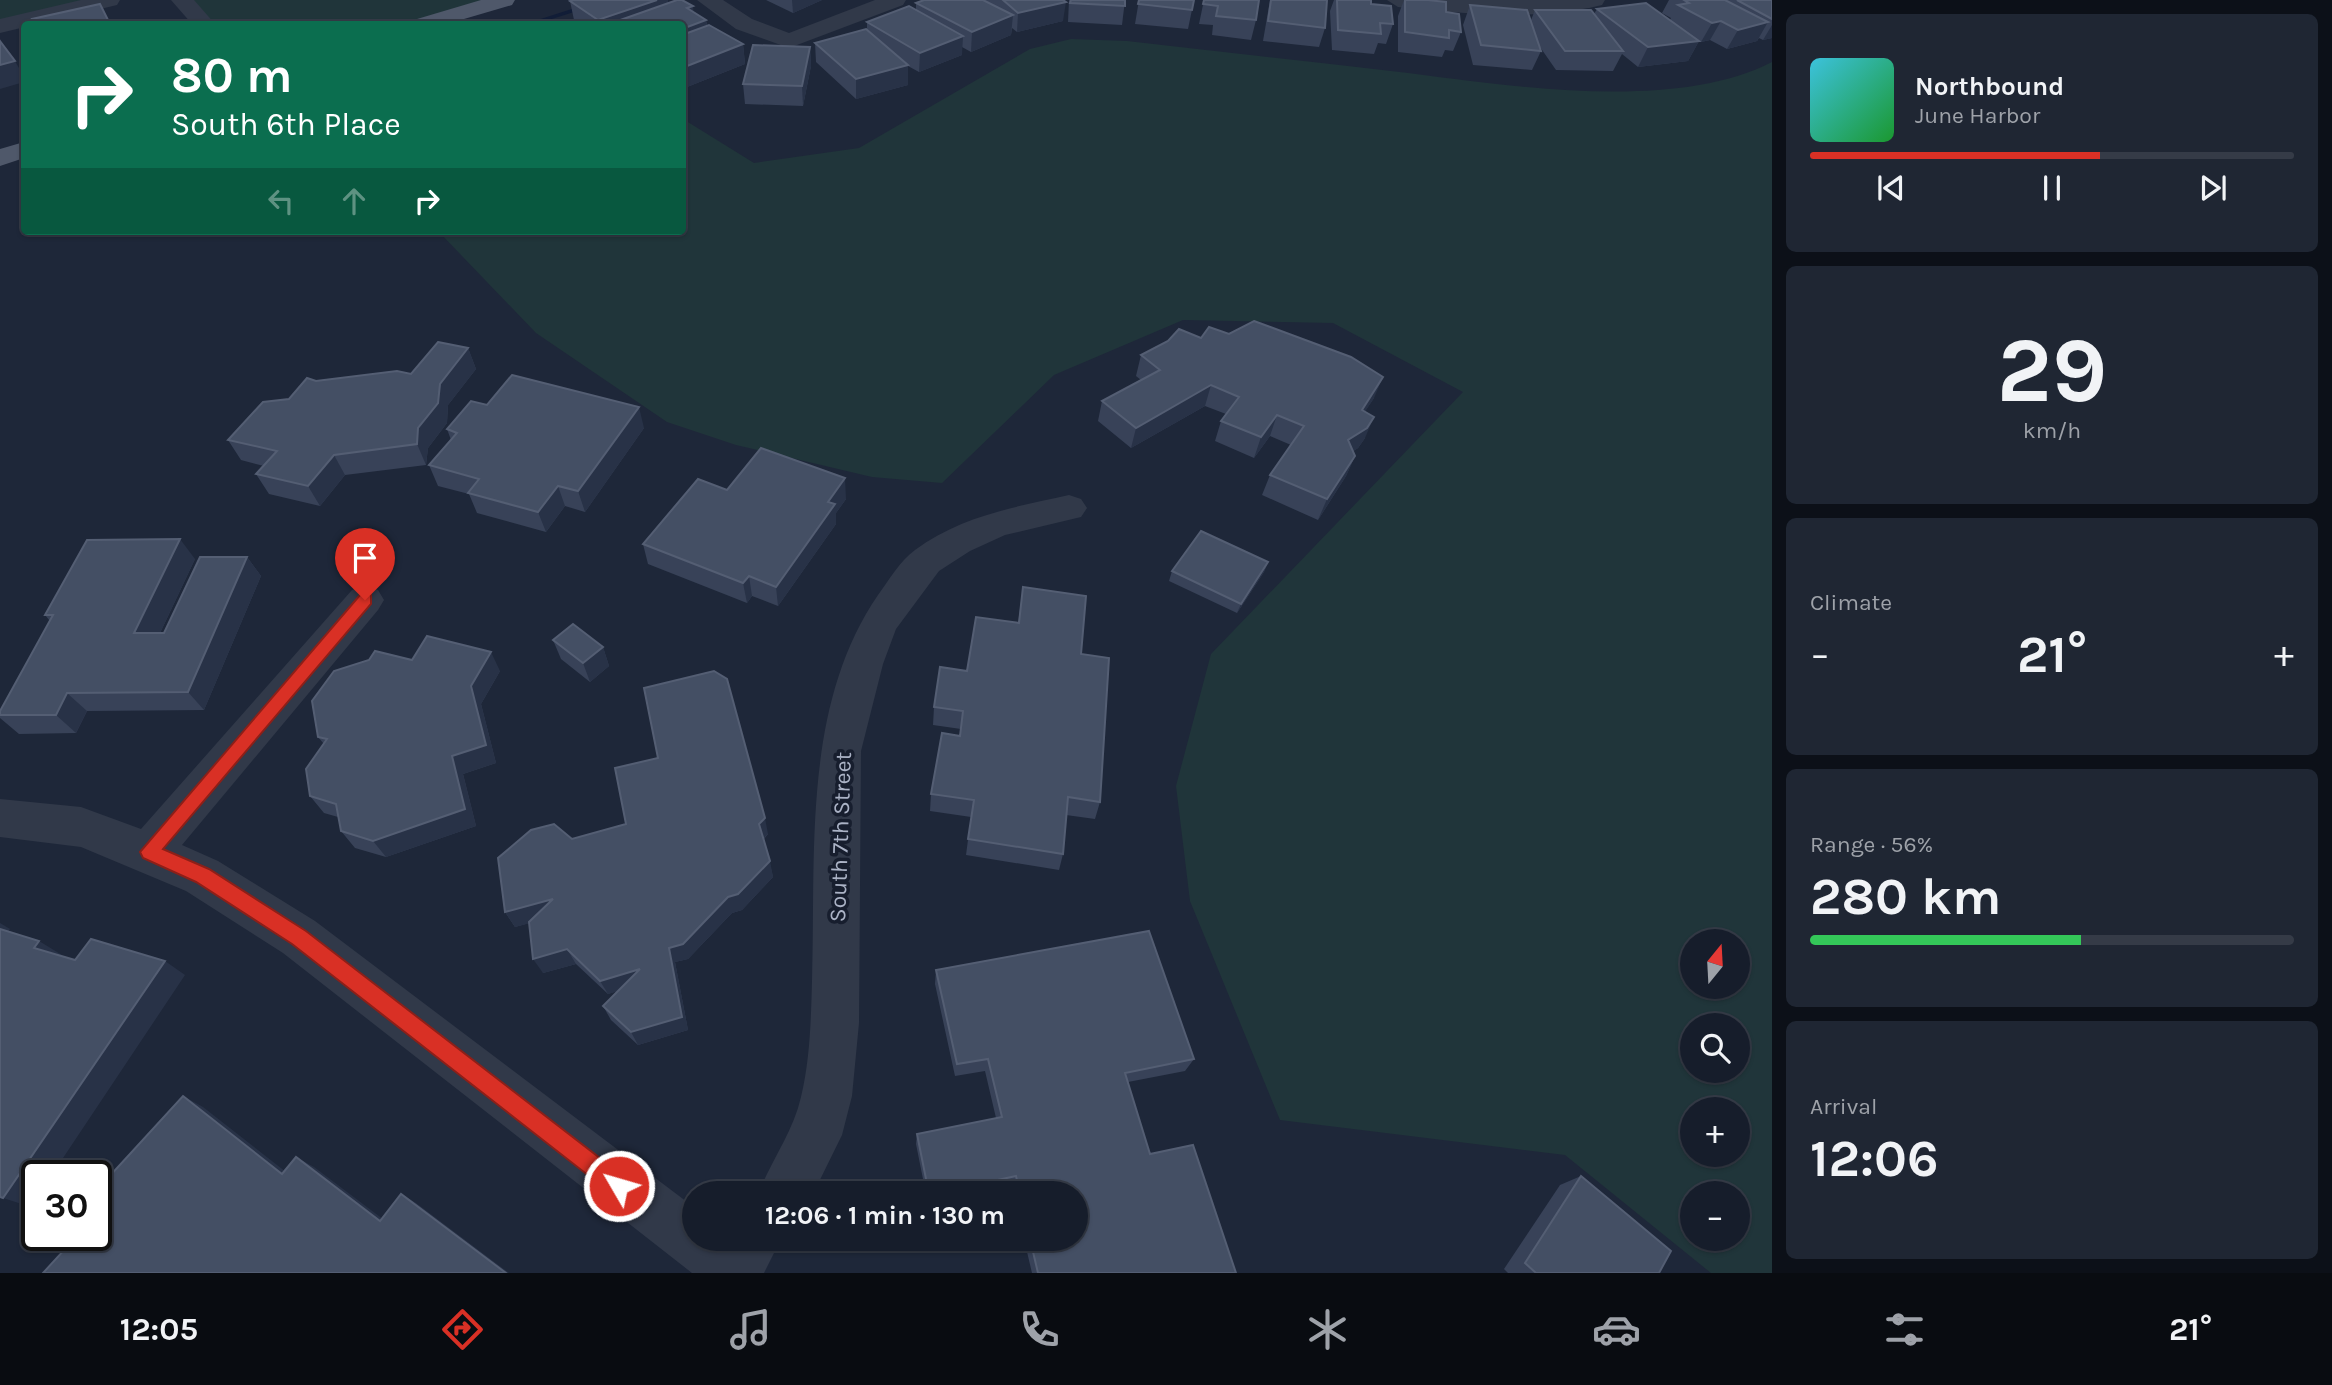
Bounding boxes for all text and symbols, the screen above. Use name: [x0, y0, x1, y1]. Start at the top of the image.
text: 80 m: [171, 47, 293, 104]
icon: right: [56, 49, 147, 140]
text: Northbound: [1915, 71, 2064, 102]
text: June Harbor: [1915, 102, 2040, 129]
text: South 6th Place: [171, 106, 401, 143]
icon: previous: [1872, 169, 1910, 207]
icon: pause: [2033, 169, 2071, 207]
icon: next: [2194, 169, 2232, 207]
icon: left: [262, 182, 300, 220]
icon: ahead: [335, 182, 373, 220]
icon: right: [408, 182, 446, 220]
text: 29: [1997, 318, 2107, 424]
text: km/h: [2023, 417, 2081, 444]
pin: [335, 528, 395, 600]
icon: arrive: [346, 539, 384, 577]
text: Climate: [1810, 589, 1892, 616]
text: 21°: [2017, 624, 2087, 685]
text: −: [1810, 632, 1830, 677]
text: +: [2274, 632, 2294, 677]
street label: South 7th Street: [824, 751, 857, 923]
text: Range · 56%: [1810, 831, 1933, 858]
text: 280 km: [1810, 866, 2001, 927]
north arrow: [1680, 929, 1750, 999]
map controls: [1680, 929, 1750, 1251]
button: search: [1680, 1013, 1750, 1083]
text: Arrival: [1810, 1093, 1877, 1120]
button: +: [1680, 1097, 1750, 1167]
text: 12:06: [1810, 1128, 1938, 1189]
position arrow: [582, 1149, 656, 1223]
speed limit sign: 30: [21, 1160, 112, 1251]
button: −: [1680, 1181, 1750, 1251]
text: 12:06 · 1 min · 130 m: [765, 1200, 1005, 1231]
icon: directions: [438, 1305, 487, 1354]
icon: music: [726, 1305, 775, 1354]
icon: phone: [1015, 1305, 1064, 1354]
icon: climate: [1303, 1305, 1352, 1354]
icon: car: [1592, 1305, 1641, 1354]
icon: filters: [1880, 1305, 1929, 1354]
text: 12:05: [120, 1311, 198, 1348]
text: 21°: [2169, 1311, 2212, 1348]

